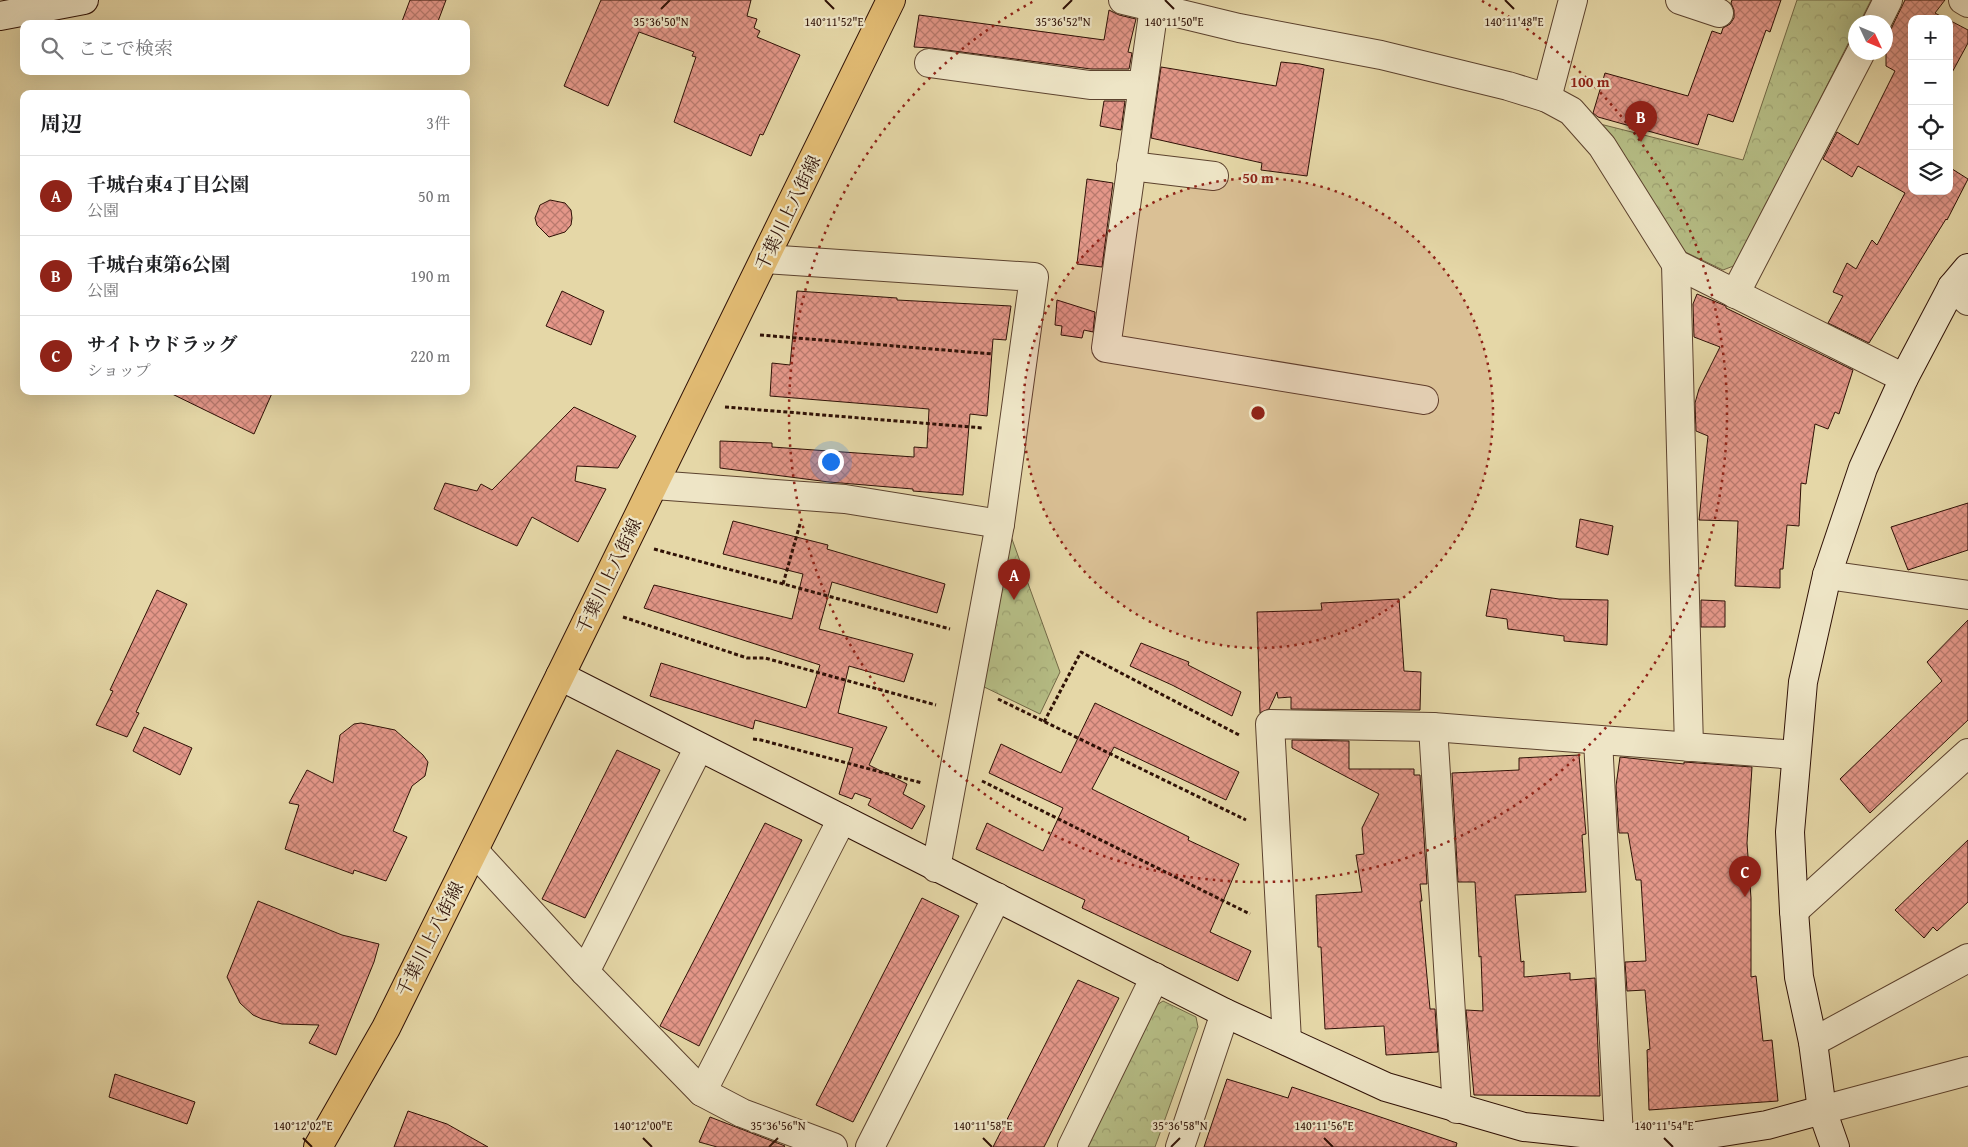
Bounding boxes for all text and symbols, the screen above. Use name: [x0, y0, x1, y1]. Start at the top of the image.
text: 35°36'50"N: [633, 13, 689, 30]
text: 140°11'52"E: [804, 13, 864, 30]
text: 35°36'52"N: [1035, 13, 1091, 30]
text: 140°11'50"E: [1144, 13, 1204, 30]
text: 140°11'48"E: [1484, 13, 1544, 30]
north arrow: [1848, 15, 1893, 60]
map controls: [1908, 15, 1953, 195]
button: +: [1908, 15, 1953, 60]
search box: [20, 20, 470, 75]
icon: search: [38, 34, 66, 62]
text: ここで検索: [78, 34, 173, 62]
button: −: [1908, 60, 1953, 105]
text: 100 m: [1570, 71, 1610, 92]
pin: B: [1625, 101, 1657, 142]
button: locate: [1908, 105, 1953, 150]
text: 周辺: [40, 108, 82, 139]
text: 3件: [426, 111, 450, 135]
street label: 千葉川上八街線: [748, 150, 827, 275]
button: layers: [1908, 150, 1953, 195]
text: 50 m: [1242, 167, 1274, 188]
text: 千城台東4丁目公園: [87, 170, 249, 198]
text: A: [51, 184, 61, 208]
text: 50 m: [418, 184, 450, 208]
text: 公園: [87, 198, 119, 222]
text: 千城台東第6公園: [87, 250, 230, 278]
text: B: [51, 264, 61, 288]
text: 190 m: [410, 264, 450, 288]
text: 公園: [87, 278, 119, 302]
text: サイトウドラッグ: [87, 330, 237, 358]
text: C: [51, 344, 61, 368]
text: 220 m: [410, 344, 450, 368]
text: ショップ: [87, 358, 151, 382]
centre of rings: [1249, 404, 1267, 422]
your location: [818, 449, 844, 475]
street label: 千葉川上八街線: [569, 513, 648, 638]
pin: A: [998, 559, 1030, 600]
pin: C: [1729, 856, 1761, 897]
street label: 千葉川上八街線: [389, 877, 470, 1001]
text: 140°12'02"E: [273, 1117, 333, 1134]
text: 140°12'00"E: [613, 1117, 673, 1134]
text: 35°36'56"N: [750, 1117, 806, 1134]
text: 140°11'58"E: [953, 1117, 1013, 1134]
text: 35°36'58"N: [1152, 1117, 1208, 1134]
text: 140°11'56"E: [1294, 1117, 1354, 1134]
text: 140°11'54"E: [1634, 1117, 1694, 1134]

